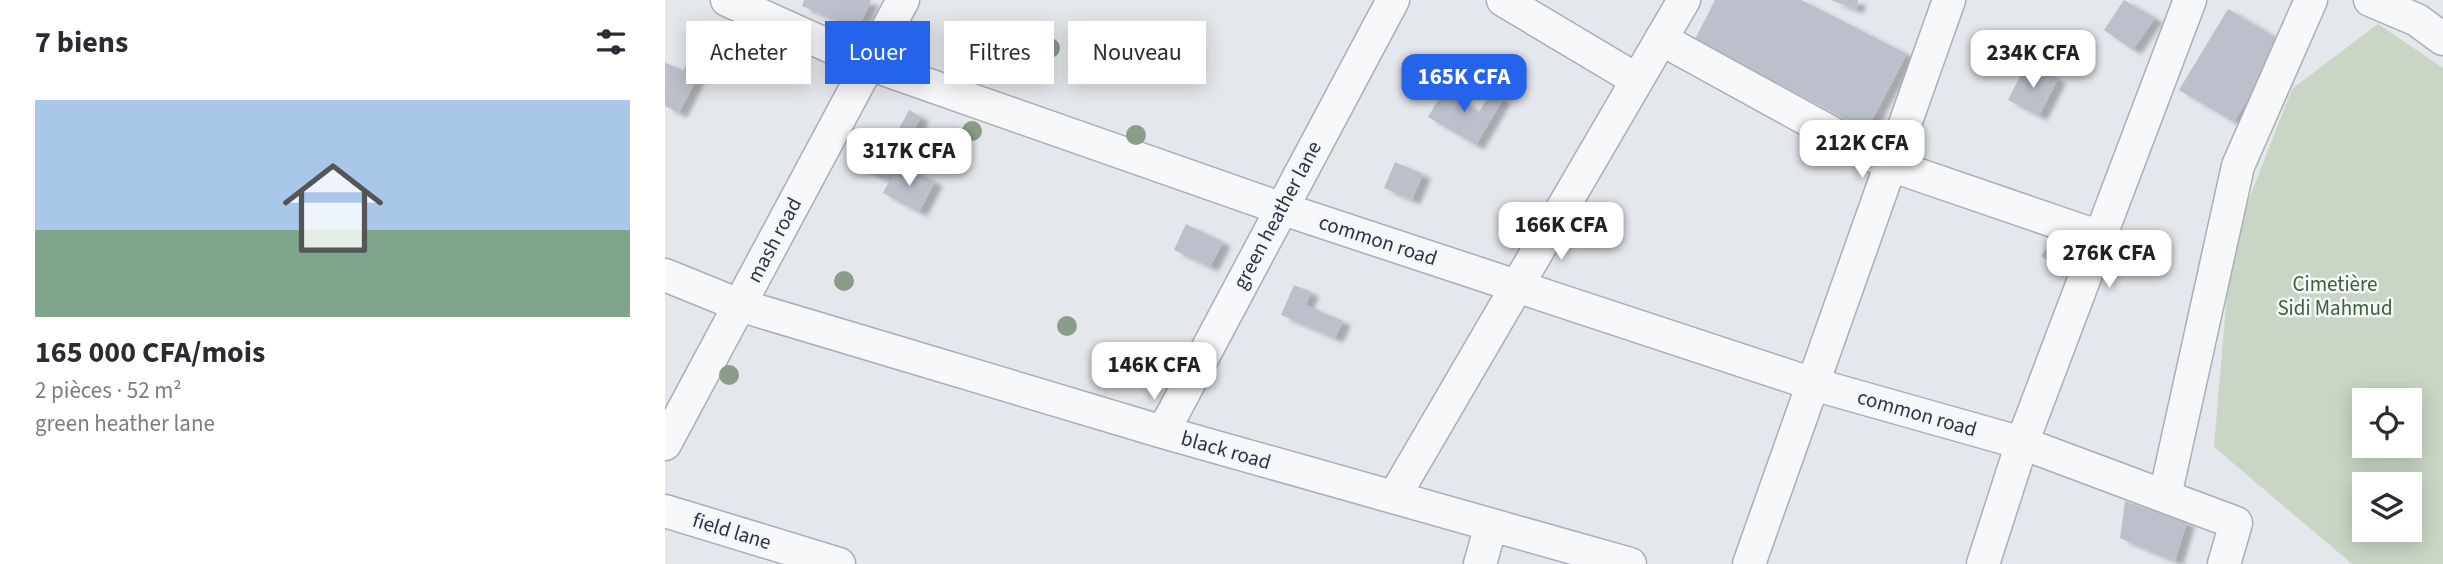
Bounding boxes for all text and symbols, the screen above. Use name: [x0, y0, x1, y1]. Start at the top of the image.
text: 7 biens: [35, 21, 128, 64]
chip: Acheter: [686, 21, 811, 84]
chip: Louer: [825, 21, 930, 84]
chip: Filtres: [944, 21, 1054, 84]
chip: Nouveau: [1068, 21, 1206, 84]
icon: filters: [592, 23, 630, 61]
pin: 234K CFA: [1961, 31, 2105, 90]
text: 234K CFA: [1987, 36, 2079, 69]
pin: 165K CFA: [1392, 54, 1536, 114]
text: 165K CFA: [1418, 60, 1510, 93]
pin: 212K CFA: [1790, 120, 1934, 180]
text: 212K CFA: [1816, 126, 1908, 159]
pin: 317K CFA: [837, 128, 981, 188]
text: 317K CFA: [863, 134, 955, 167]
street label: green heather lane: [1225, 135, 1329, 295]
icon: home: [270, 145, 396, 271]
street label: mash road: [739, 192, 809, 288]
pin: 166K CFA: [1489, 202, 1633, 262]
street label: common road: [1315, 207, 1441, 273]
text: 166K CFA: [1515, 208, 1607, 241]
pin: 276K CFA: [2037, 230, 2181, 290]
text: 276K CFA: [2063, 236, 2155, 269]
park label: Cimetière Sidi Mahmud: [2277, 269, 2393, 323]
text: 165 000 CFA/mois: [35, 331, 265, 374]
pin: 146K CFA: [1082, 342, 1226, 402]
text: 146K CFA: [1108, 348, 1200, 381]
text: 2 pièces · 52 m²: [35, 374, 182, 407]
street label: common road: [1854, 382, 1980, 444]
map controls: [2352, 388, 2422, 542]
button: locate: [2352, 388, 2422, 458]
text: green heather lane: [35, 407, 215, 440]
street label: black road: [1178, 423, 1274, 477]
button: layers: [2352, 472, 2422, 542]
street label: field lane: [689, 505, 775, 557]

